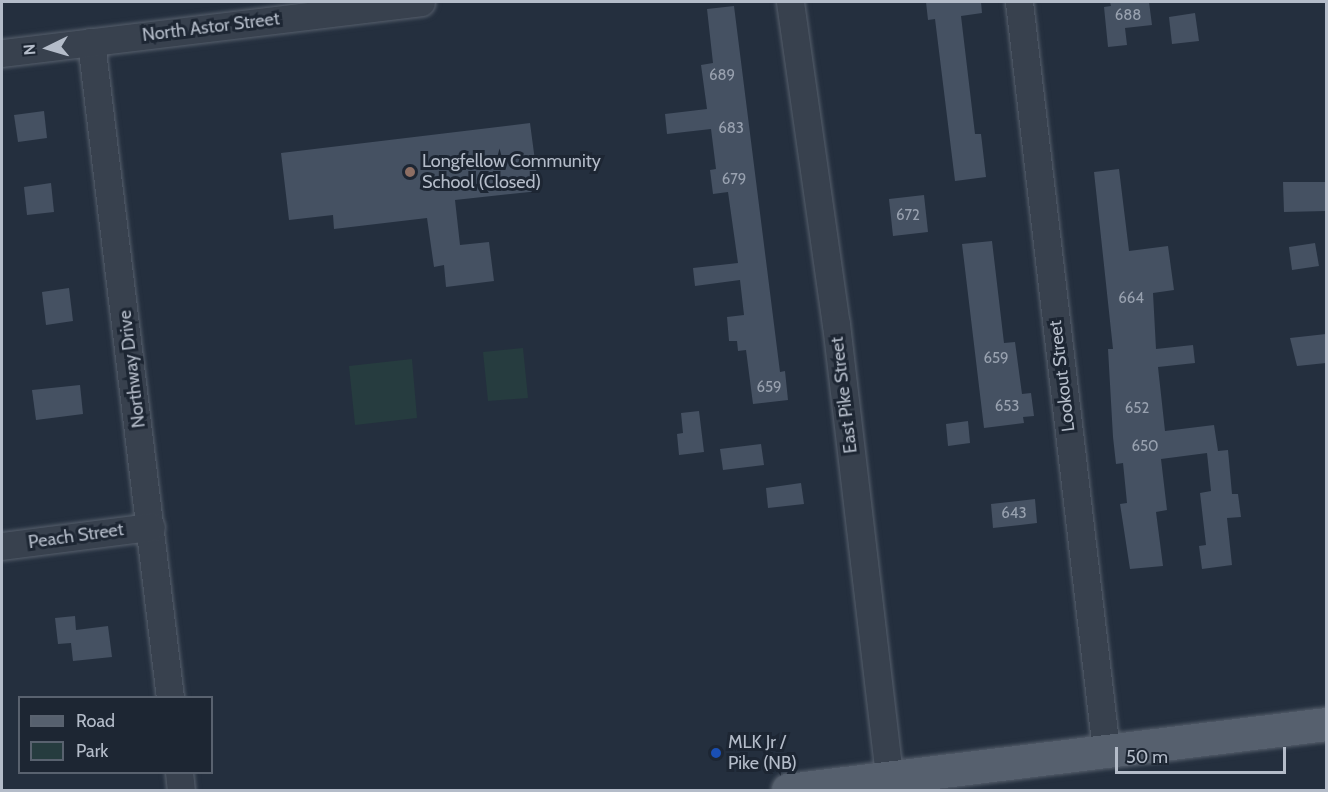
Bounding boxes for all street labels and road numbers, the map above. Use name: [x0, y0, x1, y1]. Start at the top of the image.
street label: North Astor Street: [141, 8, 281, 46]
street label: Northway Drive: [114, 309, 150, 429]
street label: Lookout Street: [1044, 319, 1080, 433]
street label: East Pike Street: [826, 335, 862, 455]
street label: Peach Street: [27, 519, 125, 553]

